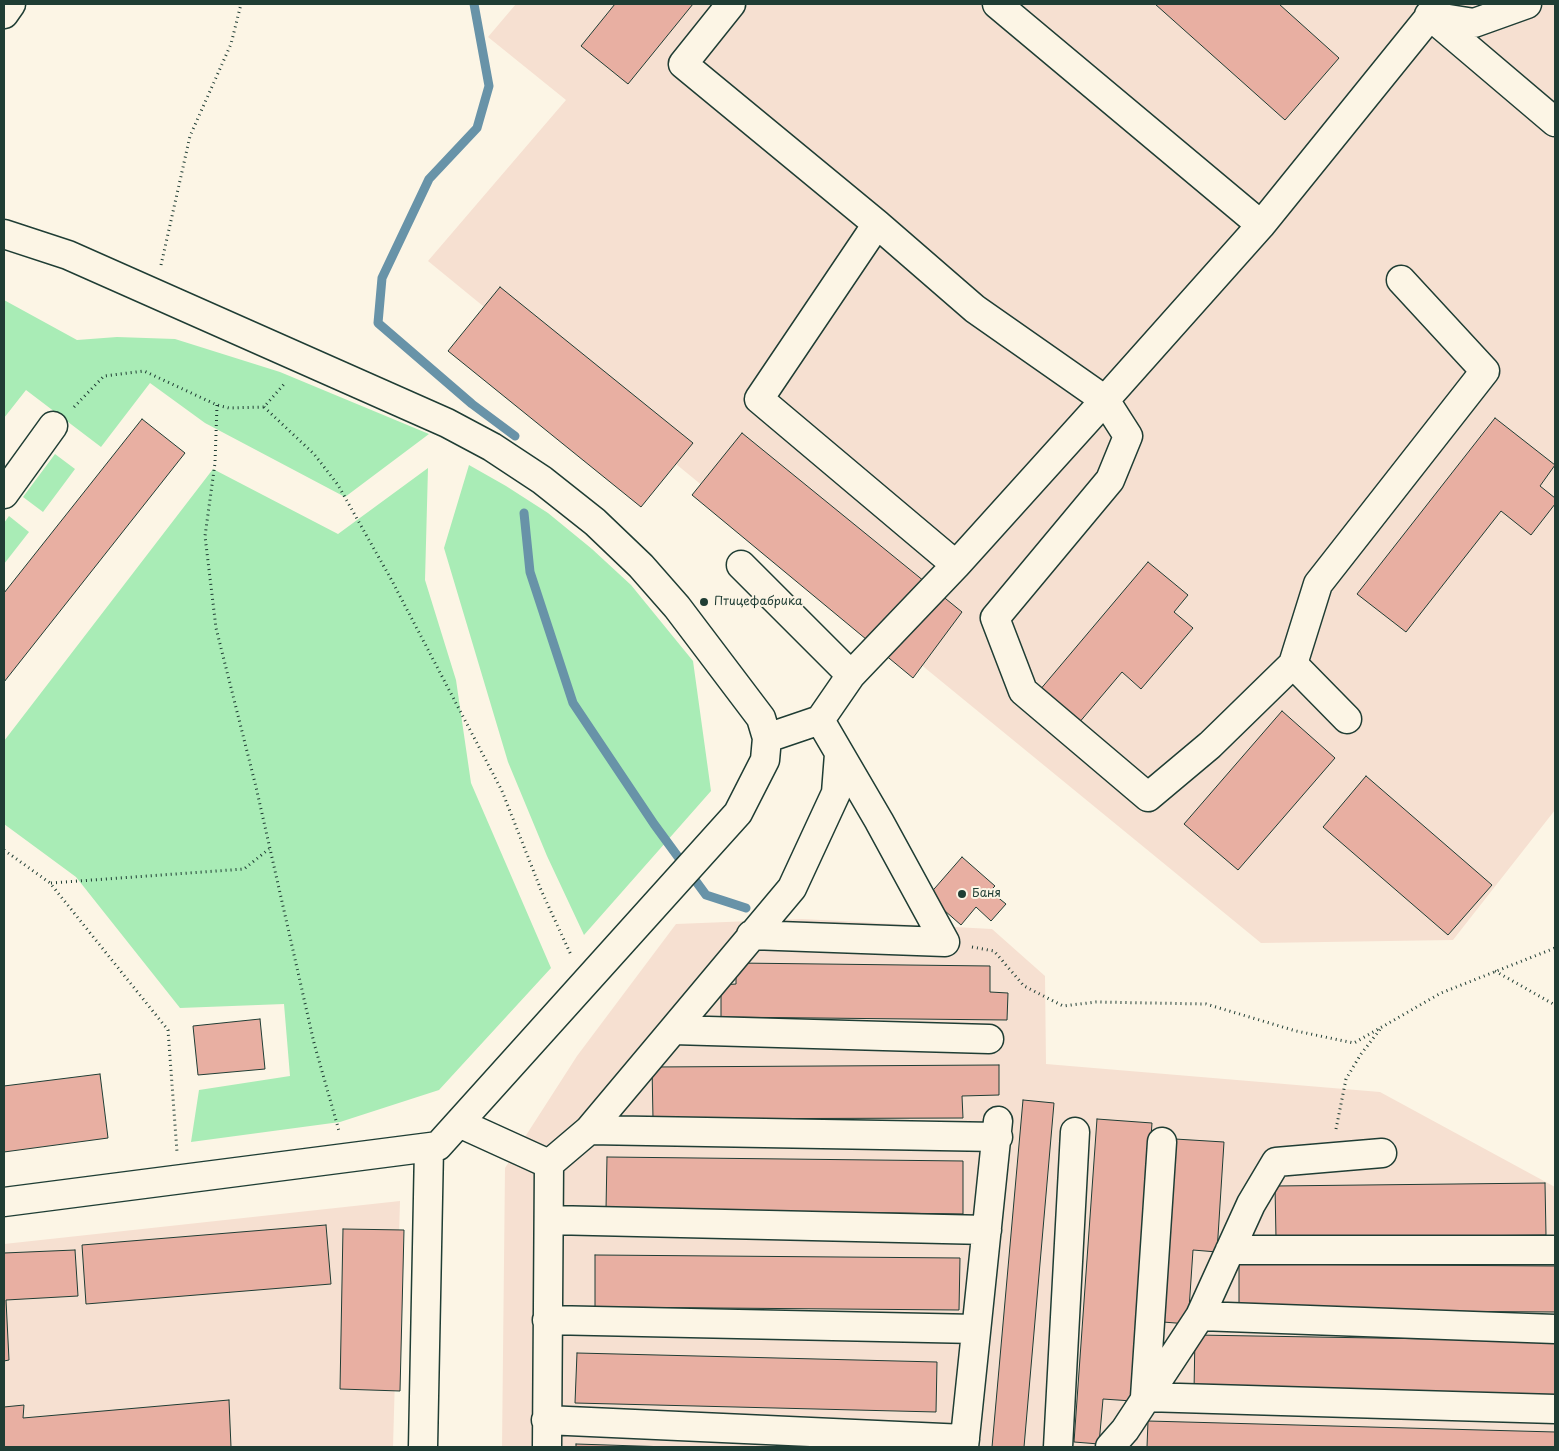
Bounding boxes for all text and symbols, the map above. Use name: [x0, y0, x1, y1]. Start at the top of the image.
place label: Птицефабрика: [714, 595, 802, 609]
marker: Птицефабрика: [698, 596, 710, 608]
place label: Баня: [972, 887, 1001, 901]
marker: Баня: [956, 888, 968, 900]

